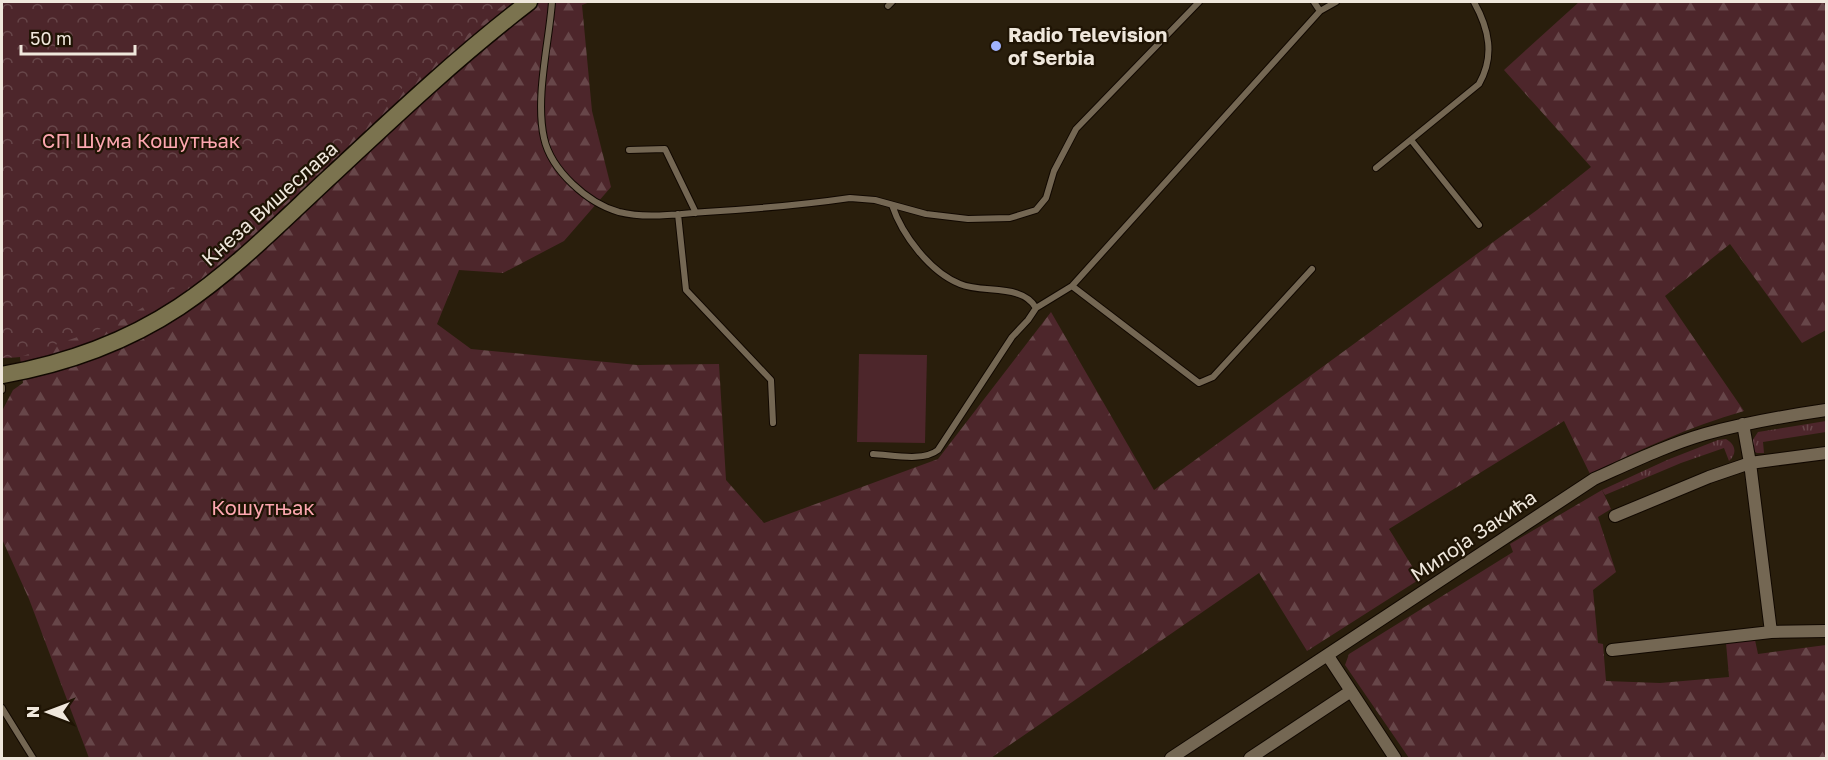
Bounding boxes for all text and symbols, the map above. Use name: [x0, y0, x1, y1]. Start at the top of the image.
scale bar: [21, 18, 135, 56]
place label: Radio Television of Serbia: [1008, 22, 1167, 69]
text: 50 m: [30, 27, 72, 49]
marker: Radio Television of Serbia: [989, 39, 1003, 53]
park label: СП Шума Кошутњак: [42, 128, 240, 152]
street label: Кнеза Вишеслава: [196, 136, 342, 270]
street label: Милоја Закића: [1406, 484, 1540, 586]
park label: Кошутњак: [211, 495, 315, 519]
north arrow: [18, 682, 78, 742]
text: N: [23, 706, 43, 718]

